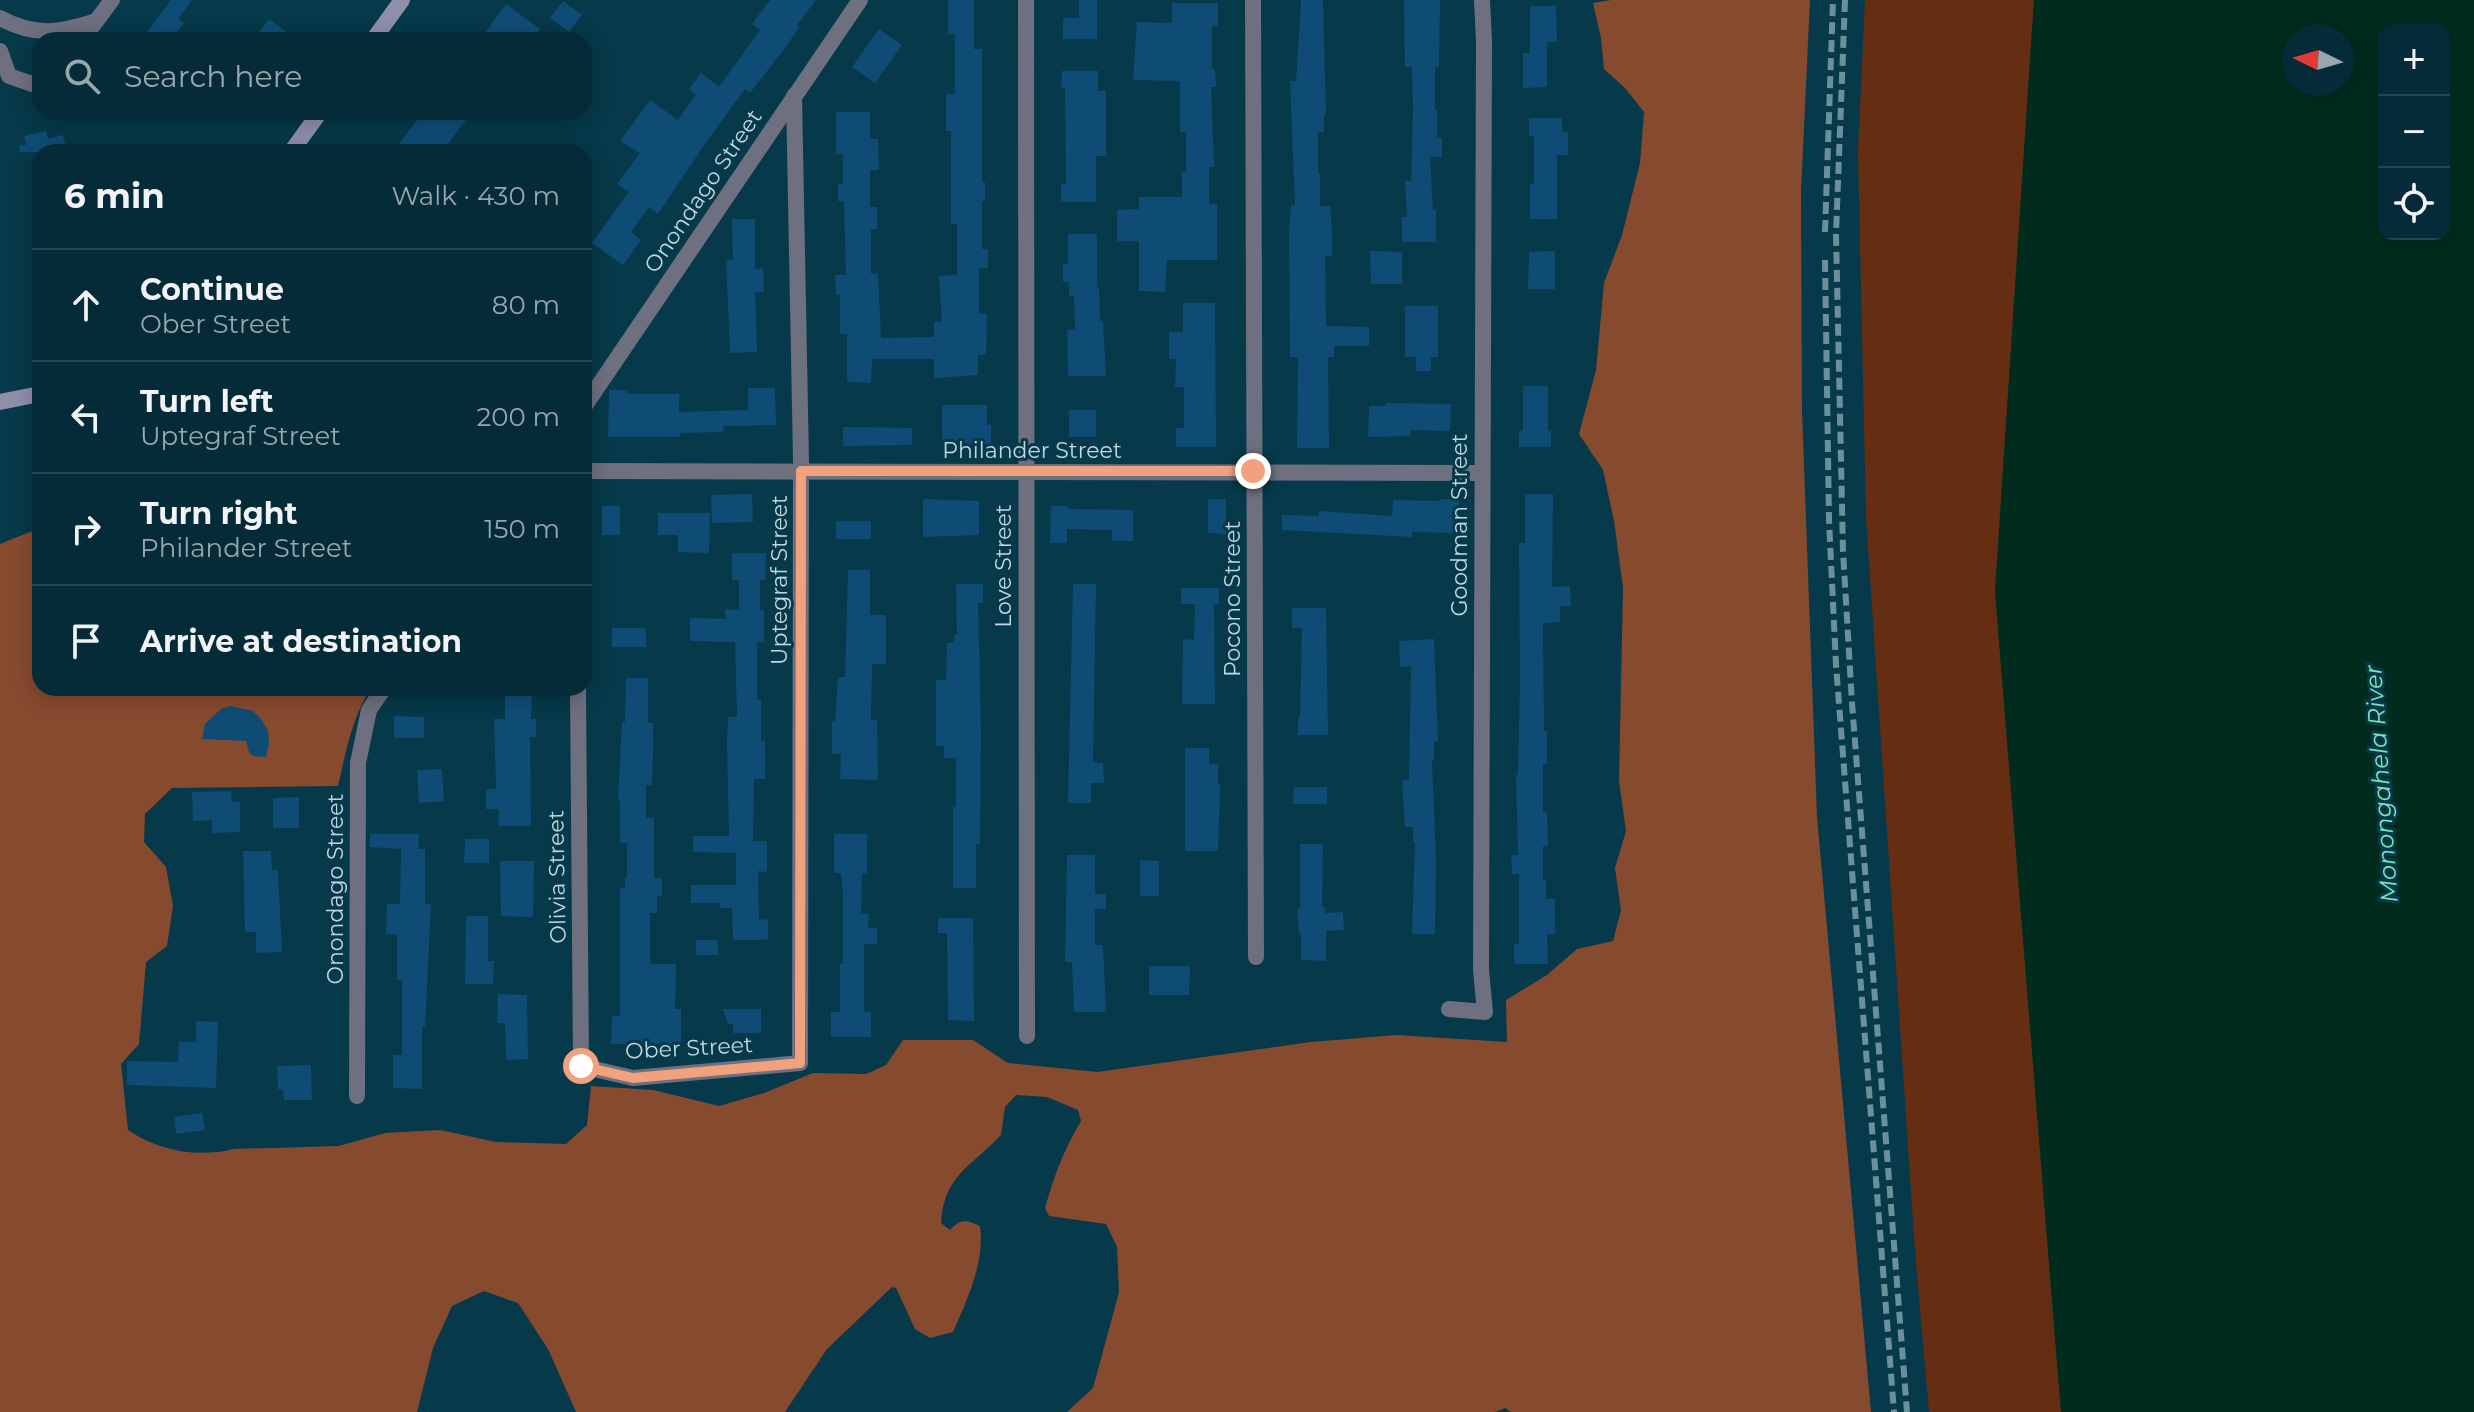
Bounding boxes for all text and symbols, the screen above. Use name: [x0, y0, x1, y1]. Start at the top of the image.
north arrow: [2282, 24, 2354, 96]
map controls: [2378, 24, 2450, 240]
button: +: [2378, 24, 2450, 96]
search box: [32, 32, 592, 120]
icon: search: [60, 54, 104, 98]
text: Search here: [124, 58, 302, 95]
button: −: [2378, 96, 2450, 168]
street label: Onondago Street: [638, 104, 768, 278]
button: locate: [2378, 168, 2450, 240]
text: 6 min: [64, 175, 165, 217]
text: Walk · 430 m: [391, 180, 560, 212]
text: Continue: [140, 271, 284, 308]
icon: ahead: [64, 283, 108, 327]
text: 80 m: [492, 289, 560, 321]
text: Ober Street: [140, 308, 291, 340]
text: Turn left: [140, 383, 273, 420]
icon: left: [64, 395, 108, 439]
text: 200 m: [476, 401, 560, 433]
text: Uptegraf Street: [140, 420, 341, 452]
street label: Goodman Street: [1446, 433, 1473, 616]
street label: Philander Street: [942, 437, 1122, 464]
route end: [1235, 453, 1271, 489]
text: Turn right: [140, 495, 297, 532]
street label: Uptegraf Street: [766, 495, 793, 665]
street label: Love Street: [990, 504, 1017, 628]
icon: right: [64, 507, 108, 551]
text: 150 m: [484, 513, 560, 545]
street label: Pocono Street: [1219, 521, 1246, 677]
text: Philander Street: [140, 532, 352, 564]
icon: arrive: [64, 619, 108, 663]
text: Arrive at destination: [140, 623, 462, 660]
water label: Monongahela River: [2358, 663, 2404, 904]
street label: Onondago Street: [322, 793, 349, 985]
street label: Olivia Street: [542, 810, 572, 944]
street label: Ober Street: [624, 1031, 754, 1065]
route start: [563, 1048, 599, 1084]

